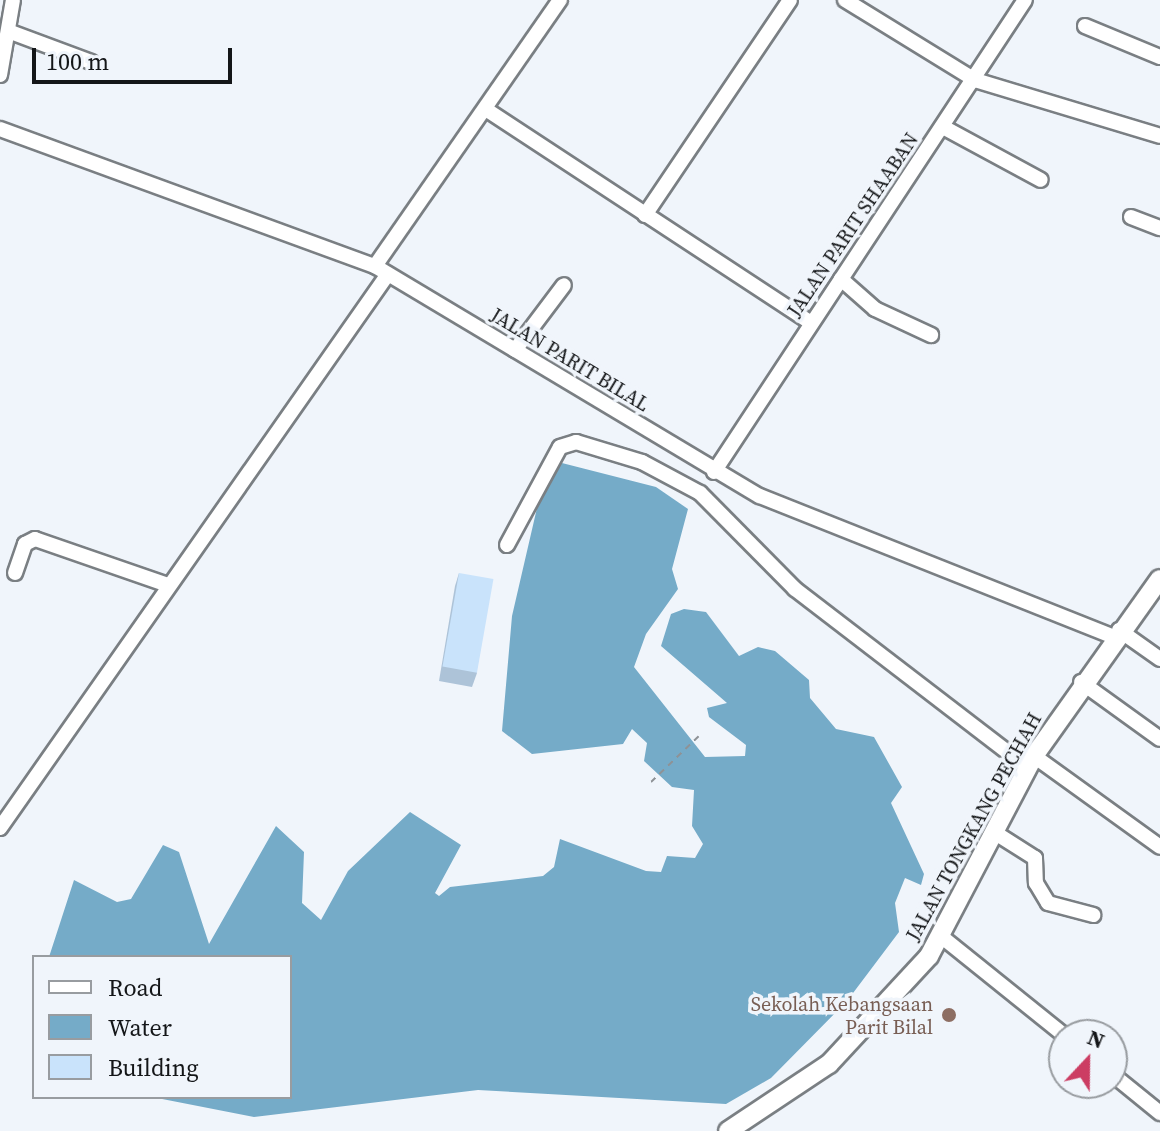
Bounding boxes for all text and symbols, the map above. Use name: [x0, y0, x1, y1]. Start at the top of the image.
scale bar: [36, 32, 236, 82]
text: 100 m: [46, 45, 109, 78]
street label: JALAN PARIT SHAABAN: [782, 128, 924, 322]
street label: JALAN PARIT BILAL: [486, 303, 654, 417]
street label: JALAN TONGKANG PECHAH: [901, 709, 1047, 945]
legend: [32, 955, 292, 1099]
text: Road: [108, 971, 162, 1004]
place label: Sekolah Kebangsaan Parit Bilal: [751, 992, 933, 1039]
marker: Sekolah Kebangsaan Parit Bilal: [940, 1006, 958, 1024]
text: Water: [108, 1011, 172, 1044]
north arrow: [1048, 1019, 1128, 1099]
text: N: [1083, 1022, 1109, 1056]
text: Building: [108, 1051, 199, 1084]

